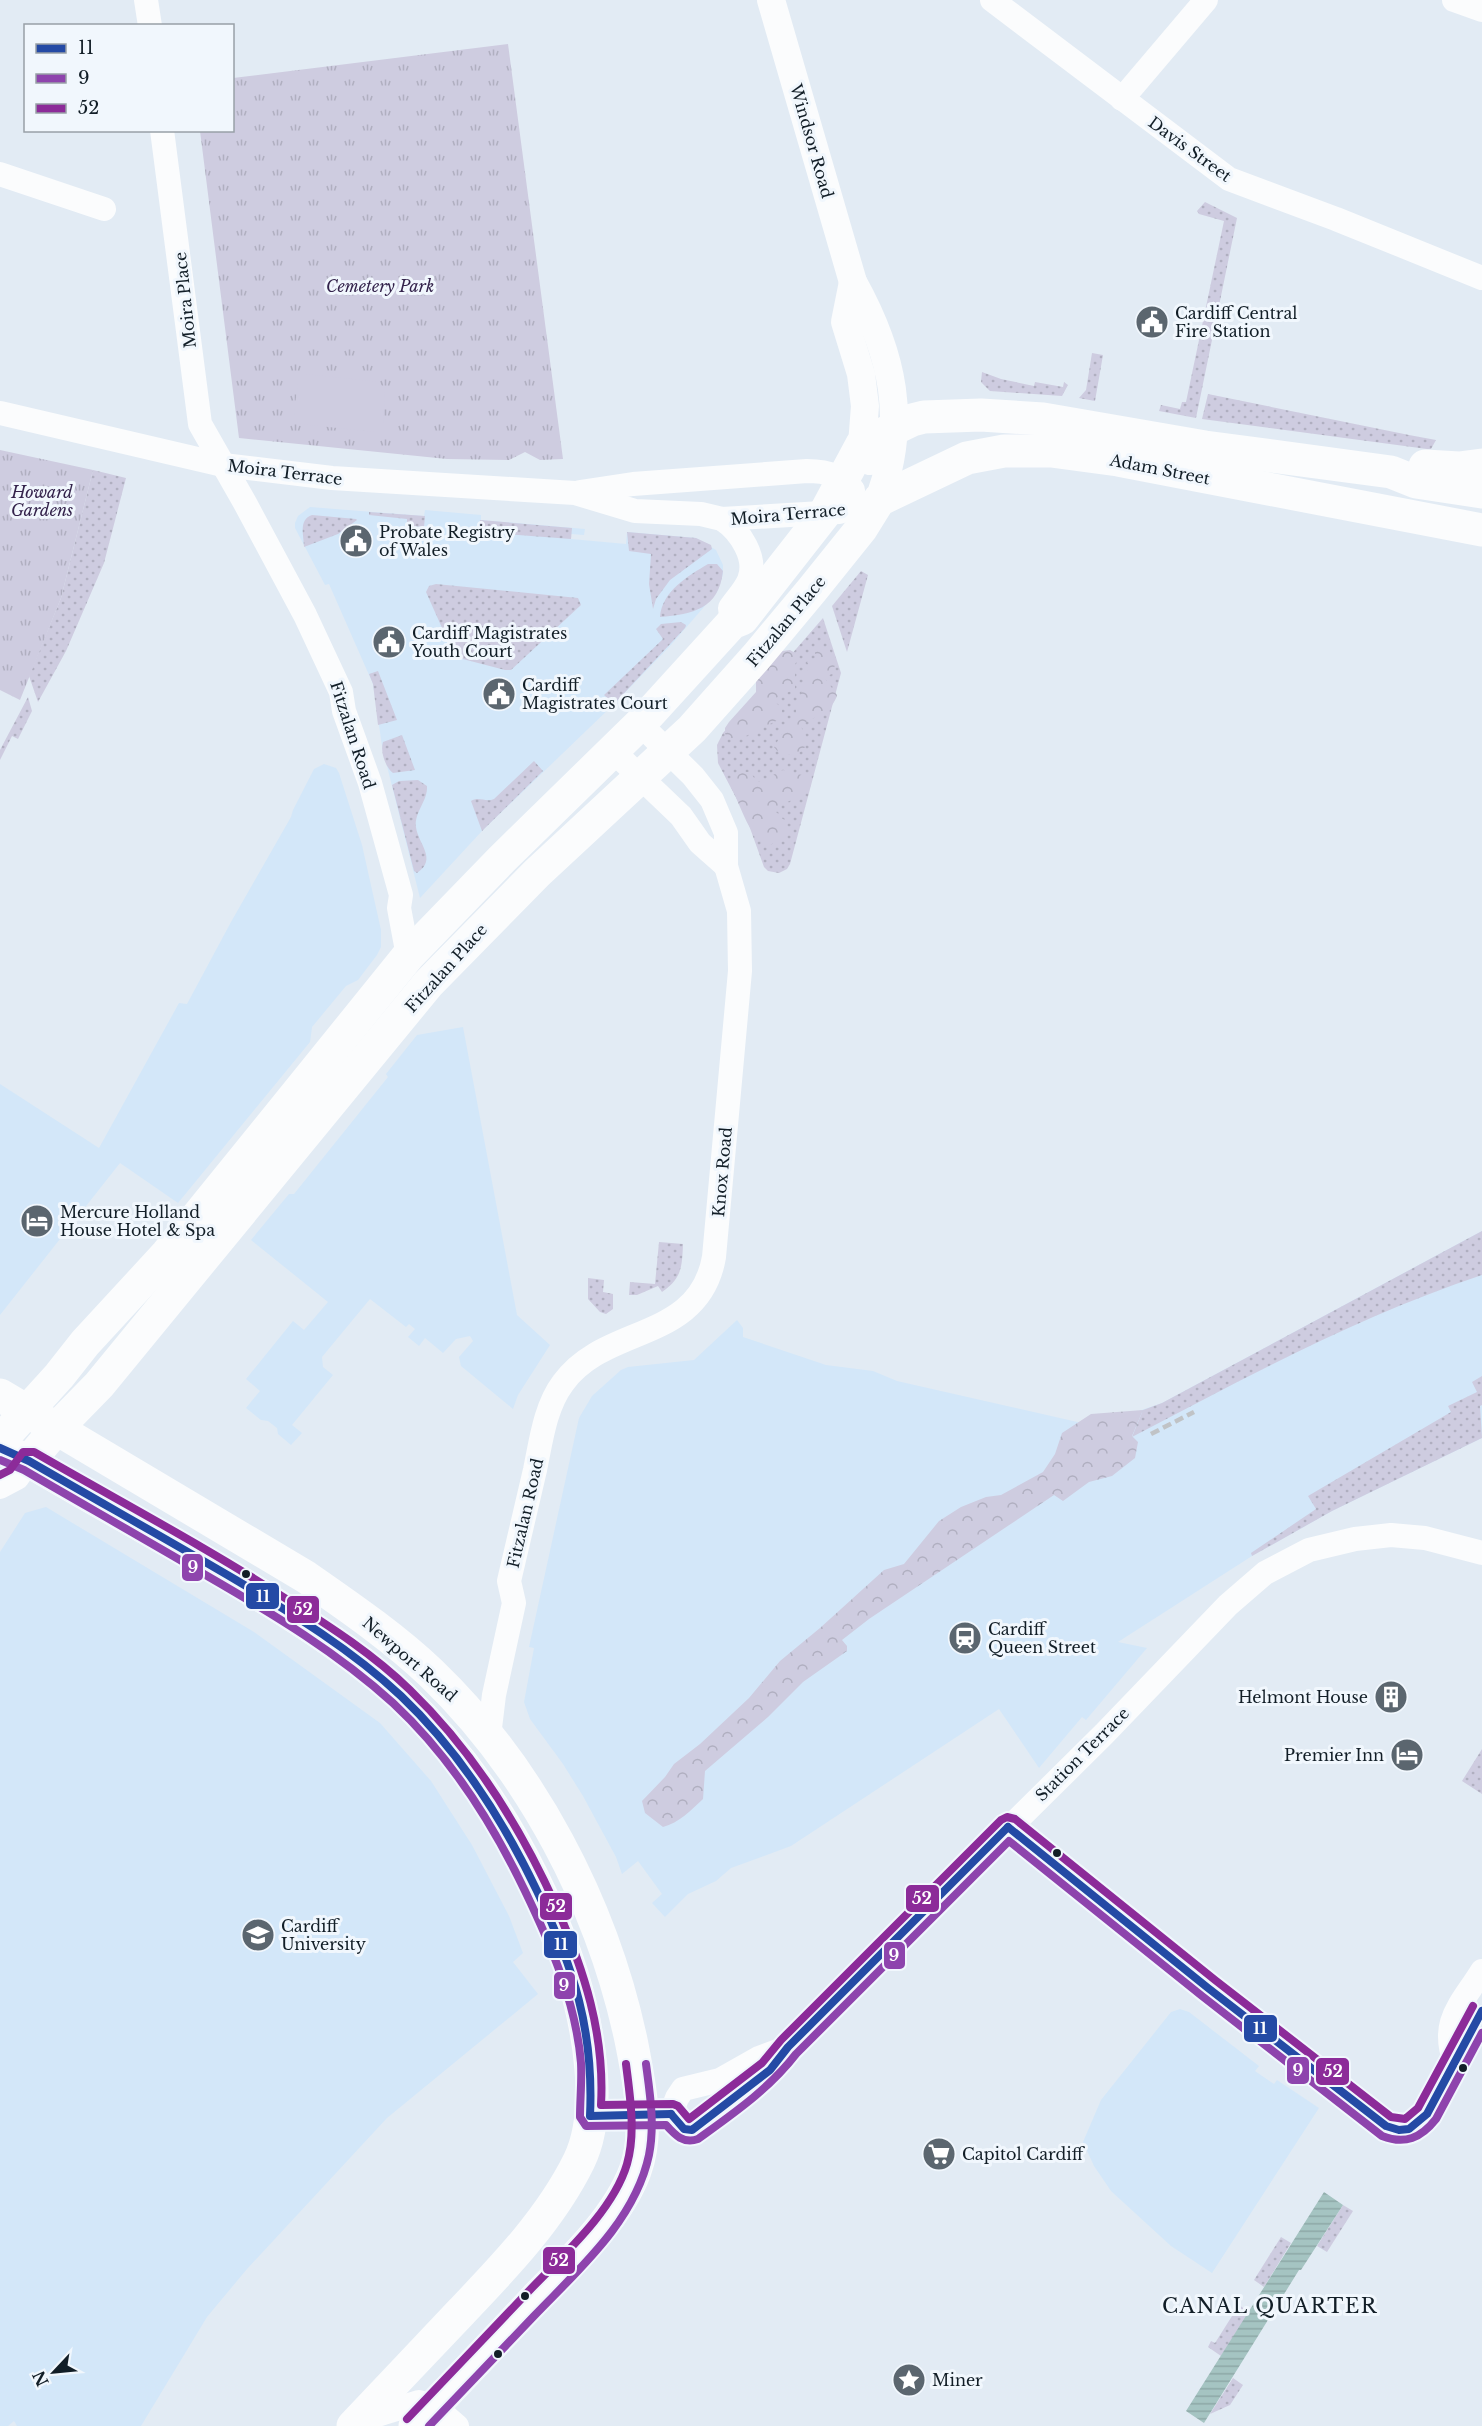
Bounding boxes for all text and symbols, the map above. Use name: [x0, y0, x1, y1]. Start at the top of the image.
legend: [24, 24, 234, 132]
text: 11: [78, 37, 94, 59]
text: 9: [78, 67, 90, 89]
street label: Windsor Road: [786, 81, 838, 201]
text: 52: [78, 97, 99, 119]
street label: Davis Street: [1145, 112, 1235, 186]
street label: Moira Place: [170, 251, 200, 349]
park label: Cemetery Park: [326, 276, 434, 296]
place label: Cardiff Central Fire Station: [1175, 303, 1297, 341]
public building icon: Cardiff Central Fire Station: [1134, 304, 1170, 340]
street label: Adam Street: [1107, 449, 1212, 489]
street label: Moira Terrace: [226, 455, 344, 489]
park label: Howard Gardens: [10, 482, 73, 520]
street label: Moira Terrace: [730, 499, 846, 529]
place label: Probate Registry of Wales: [379, 522, 516, 560]
public building icon: Probate Registry of Wales: [338, 523, 374, 559]
street label: Fitzalan Place: [742, 571, 830, 671]
place label: Cardiff Magistrates Youth Court: [411, 623, 567, 661]
public building icon: Cardiff Magistrates Youth Court: [371, 624, 407, 660]
place label: Cardiff Magistrates Court: [522, 675, 668, 713]
public building icon: Cardiff Magistrates Court: [481, 676, 517, 712]
street label: Fitzalan Road: [326, 679, 380, 792]
street label: Fitzalan Place: [401, 920, 491, 1016]
street label: Knox Road: [708, 1126, 736, 1218]
place label: Mercure Holland House Hotel & Spa: [60, 1202, 215, 1240]
hotel icon: Mercure Holland House Hotel & Spa: [19, 1203, 55, 1239]
street label: Fitzalan Road: [503, 1456, 547, 1570]
line badge: 9: [181, 1553, 204, 1582]
text: 9: [188, 1557, 199, 1577]
unlabelled marker: [240, 1568, 252, 1580]
line badge: 11: [245, 1582, 280, 1610]
text: 11: [256, 1586, 270, 1606]
line badge: 52: [286, 1595, 320, 1624]
text: 52: [293, 1599, 313, 1619]
street label: Newport Road: [359, 1612, 462, 1706]
place label: Cardiff Queen Street: [988, 1619, 1096, 1657]
station icon: Cardiff Queen Street: [947, 1620, 983, 1656]
building icon: Helmont House: [1373, 1679, 1409, 1715]
place label: Helmont House: [1238, 1687, 1368, 1707]
street label: Station Terrace: [1031, 1703, 1133, 1805]
hotel icon: Premier Inn: [1389, 1737, 1425, 1773]
place label: Premier Inn: [1284, 1745, 1384, 1765]
unlabelled marker: [1051, 1847, 1063, 1859]
line badge: 52: [905, 1884, 940, 1913]
text: 52: [912, 1888, 932, 1908]
line badge: 52: [539, 1892, 573, 1921]
text: 52: [546, 1896, 566, 1916]
place label: Cardiff University: [281, 1916, 367, 1954]
school or university icon: Cardiff University: [240, 1917, 276, 1953]
line badge: 11: [543, 1930, 578, 1959]
text: 11: [554, 1934, 568, 1954]
line badge: 9: [883, 1941, 906, 1970]
text: 9: [889, 1945, 900, 1965]
line badge: 9: [553, 1971, 576, 2000]
text: 9: [559, 1975, 570, 1995]
line badge: 11: [1243, 2014, 1278, 2043]
text: 11: [1253, 2018, 1267, 2038]
line badge: 9: [1286, 2056, 1310, 2085]
line badge: 52: [1315, 2057, 1350, 2086]
text: 9: [1293, 2060, 1304, 2080]
text: 52: [1323, 2061, 1343, 2081]
unlabelled marker: [1457, 2062, 1469, 2074]
supermarket icon: Capitol Cardiff: [921, 2136, 957, 2172]
place label: Capitol Cardiff: [962, 2144, 1086, 2164]
line badge: 52: [542, 2246, 576, 2275]
text: 52: [549, 2250, 569, 2270]
unlabelled marker: [519, 2290, 531, 2302]
district label: CANAL QUARTER: [1162, 2294, 1378, 2318]
north arrow: [24, 2342, 84, 2402]
unlabelled marker: [492, 2348, 504, 2360]
place icon: Miner: [891, 2362, 927, 2398]
text: N: [28, 2367, 53, 2390]
place label: Miner: [932, 2370, 983, 2390]

